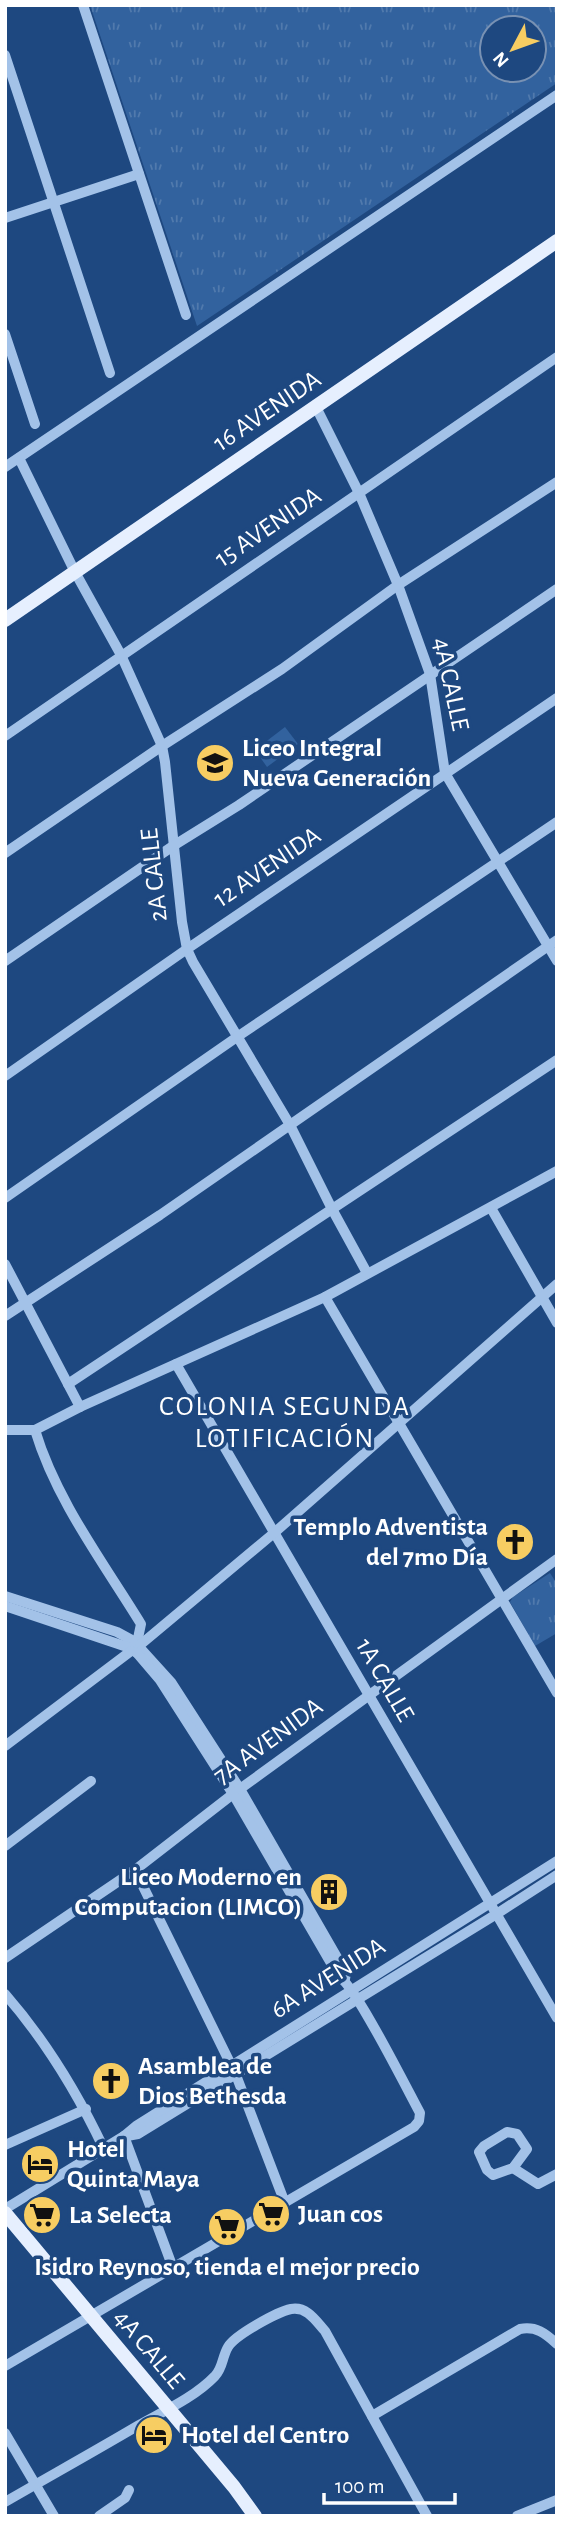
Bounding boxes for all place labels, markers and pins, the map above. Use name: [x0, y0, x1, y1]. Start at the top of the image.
place label: Liceo Integral Nueva Generación: [242, 735, 431, 791]
school or university icon: Liceo Integral Nueva Generación: [194, 742, 236, 784]
place label: Templo Adventista del 7mo Día: [293, 1514, 488, 1570]
church icon: Templo Adventista del 7mo Día: [494, 1521, 536, 1563]
place label: Liceo Moderno en Computacion (LIMCO): [75, 1864, 302, 1920]
building icon: Liceo Moderno en Computacion (LIMCO): [308, 1871, 350, 1913]
place label: Asamblea de Dios Bethesda: [138, 2053, 287, 2109]
church icon: Asamblea de Dios Bethesda: [90, 2060, 132, 2102]
place label: Hotel Quinta Maya: [67, 2136, 200, 2192]
hotel icon: Hotel Quinta Maya: [19, 2143, 61, 2185]
supermarket icon: Juan cos: [250, 2193, 292, 2235]
supermarket icon: La Selecta: [21, 2194, 63, 2236]
place label: Juan cos: [298, 2201, 383, 2227]
place label: La Selecta: [69, 2202, 172, 2228]
supermarket icon: Isidro Reynoso, tienda el mejor precio: [206, 2206, 248, 2248]
place label: Isidro Reynoso, tienda el mejor precio: [34, 2254, 420, 2280]
hotel icon: Hotel del Centro: [133, 2414, 175, 2456]
place label: Hotel del Centro: [181, 2422, 349, 2448]

